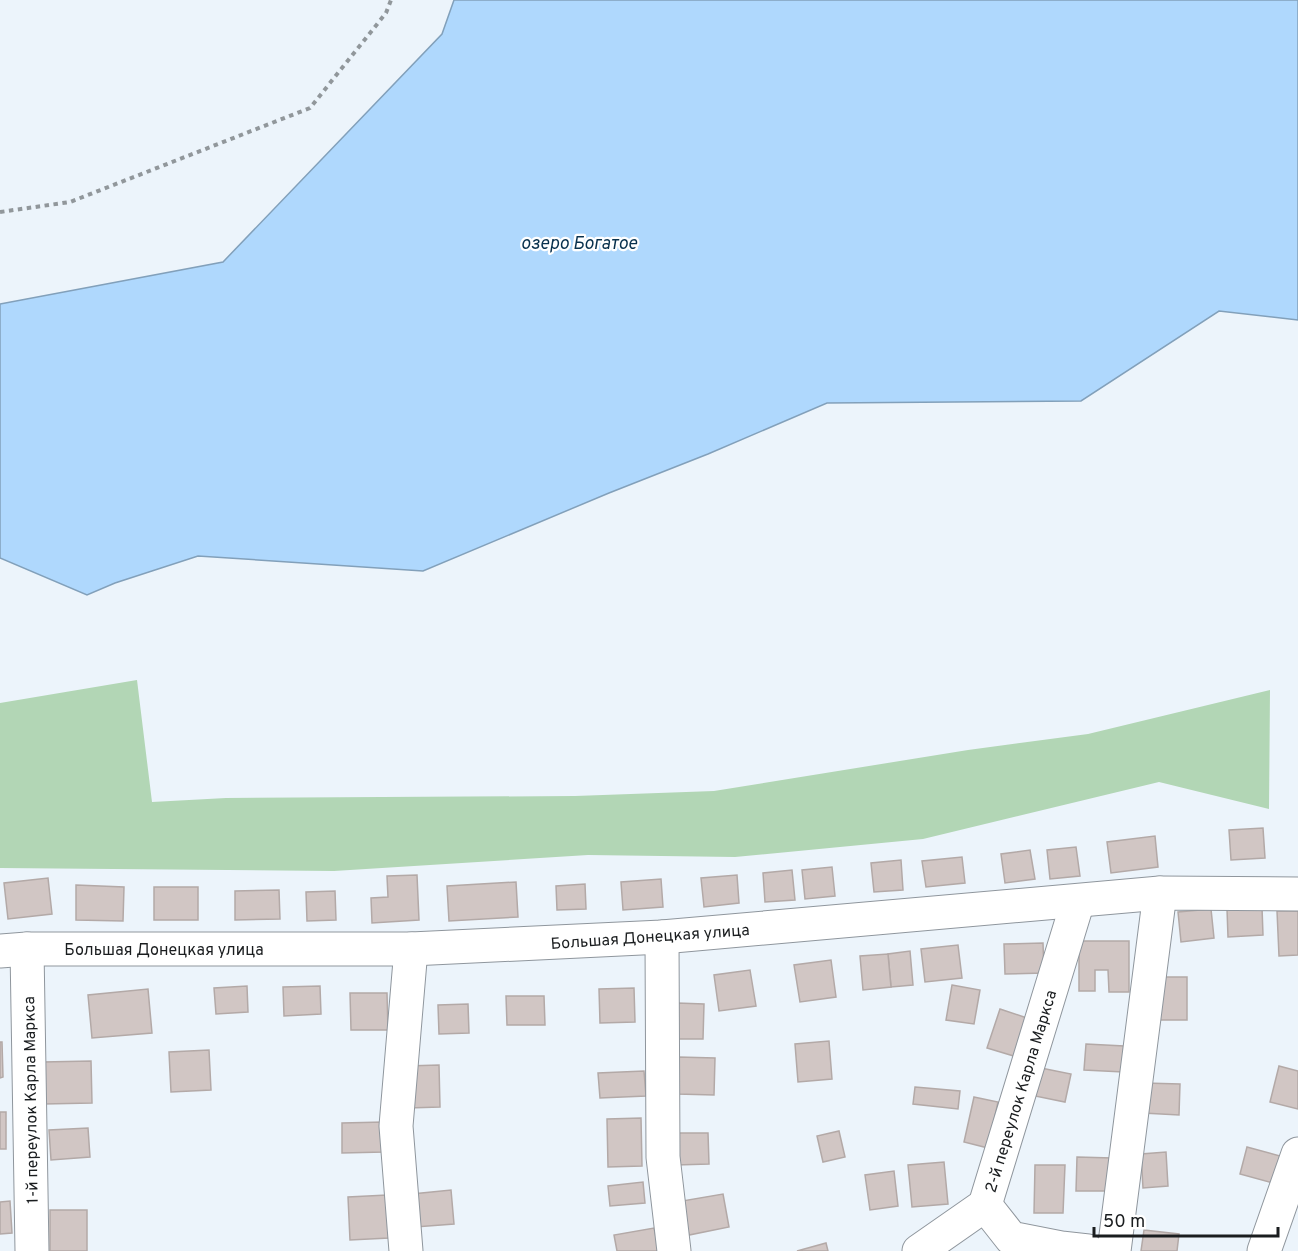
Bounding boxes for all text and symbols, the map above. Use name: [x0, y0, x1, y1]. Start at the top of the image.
water label: озеро Богатое: [521, 233, 638, 256]
street label: Большая Донецкая улица: [550, 921, 750, 955]
street label: Большая Донецкая улица: [64, 941, 264, 961]
street label: 2-й переулок Карла Маркса: [982, 988, 1062, 1195]
street label: 1-й переулок Карла Маркса: [20, 996, 44, 1204]
scale bar: [1094, 1200, 1278, 1238]
text: 50 m: [1103, 1211, 1145, 1234]

